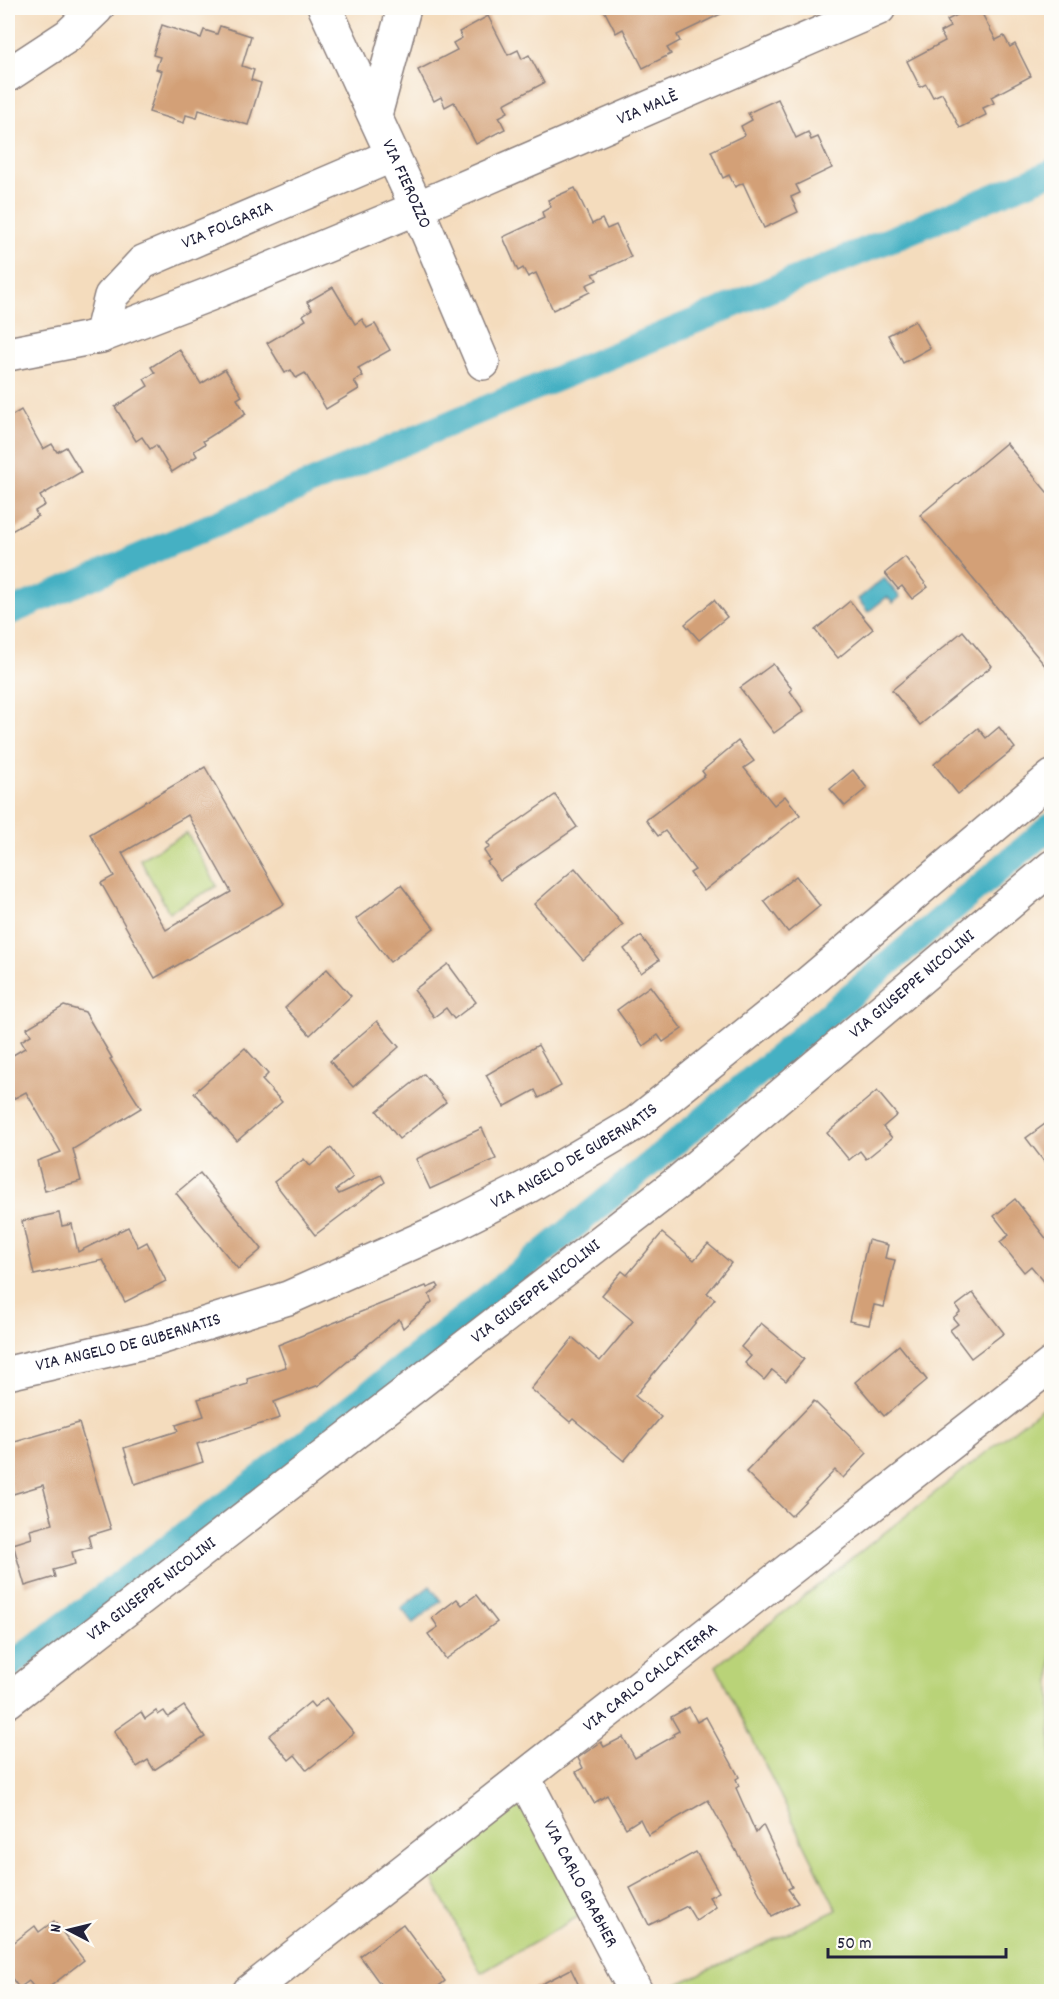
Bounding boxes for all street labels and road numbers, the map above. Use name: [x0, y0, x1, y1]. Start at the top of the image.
street label: VIA MALÈ: [613, 84, 682, 132]
street label: VIA FIEROZZO: [375, 136, 437, 233]
street label: VIA FOLGARIA: [178, 195, 277, 256]
street label: VIA GIUSEPPE NICOLINI: [844, 924, 981, 1045]
street label: VIA ANGELO DE GUBERNATIS: [487, 1097, 663, 1216]
street label: VIA GIUSEPPE NICOLINI: [466, 1234, 606, 1350]
street label: VIA ANGELO DE GUBERNATIS: [33, 1307, 224, 1379]
street label: VIA GIUSEPPE NICOLINI: [82, 1531, 222, 1648]
street label: VIA CARLO CALCATERRA: [578, 1617, 724, 1739]
street label: VIA CARLO GRABHER: [536, 1816, 623, 1952]

